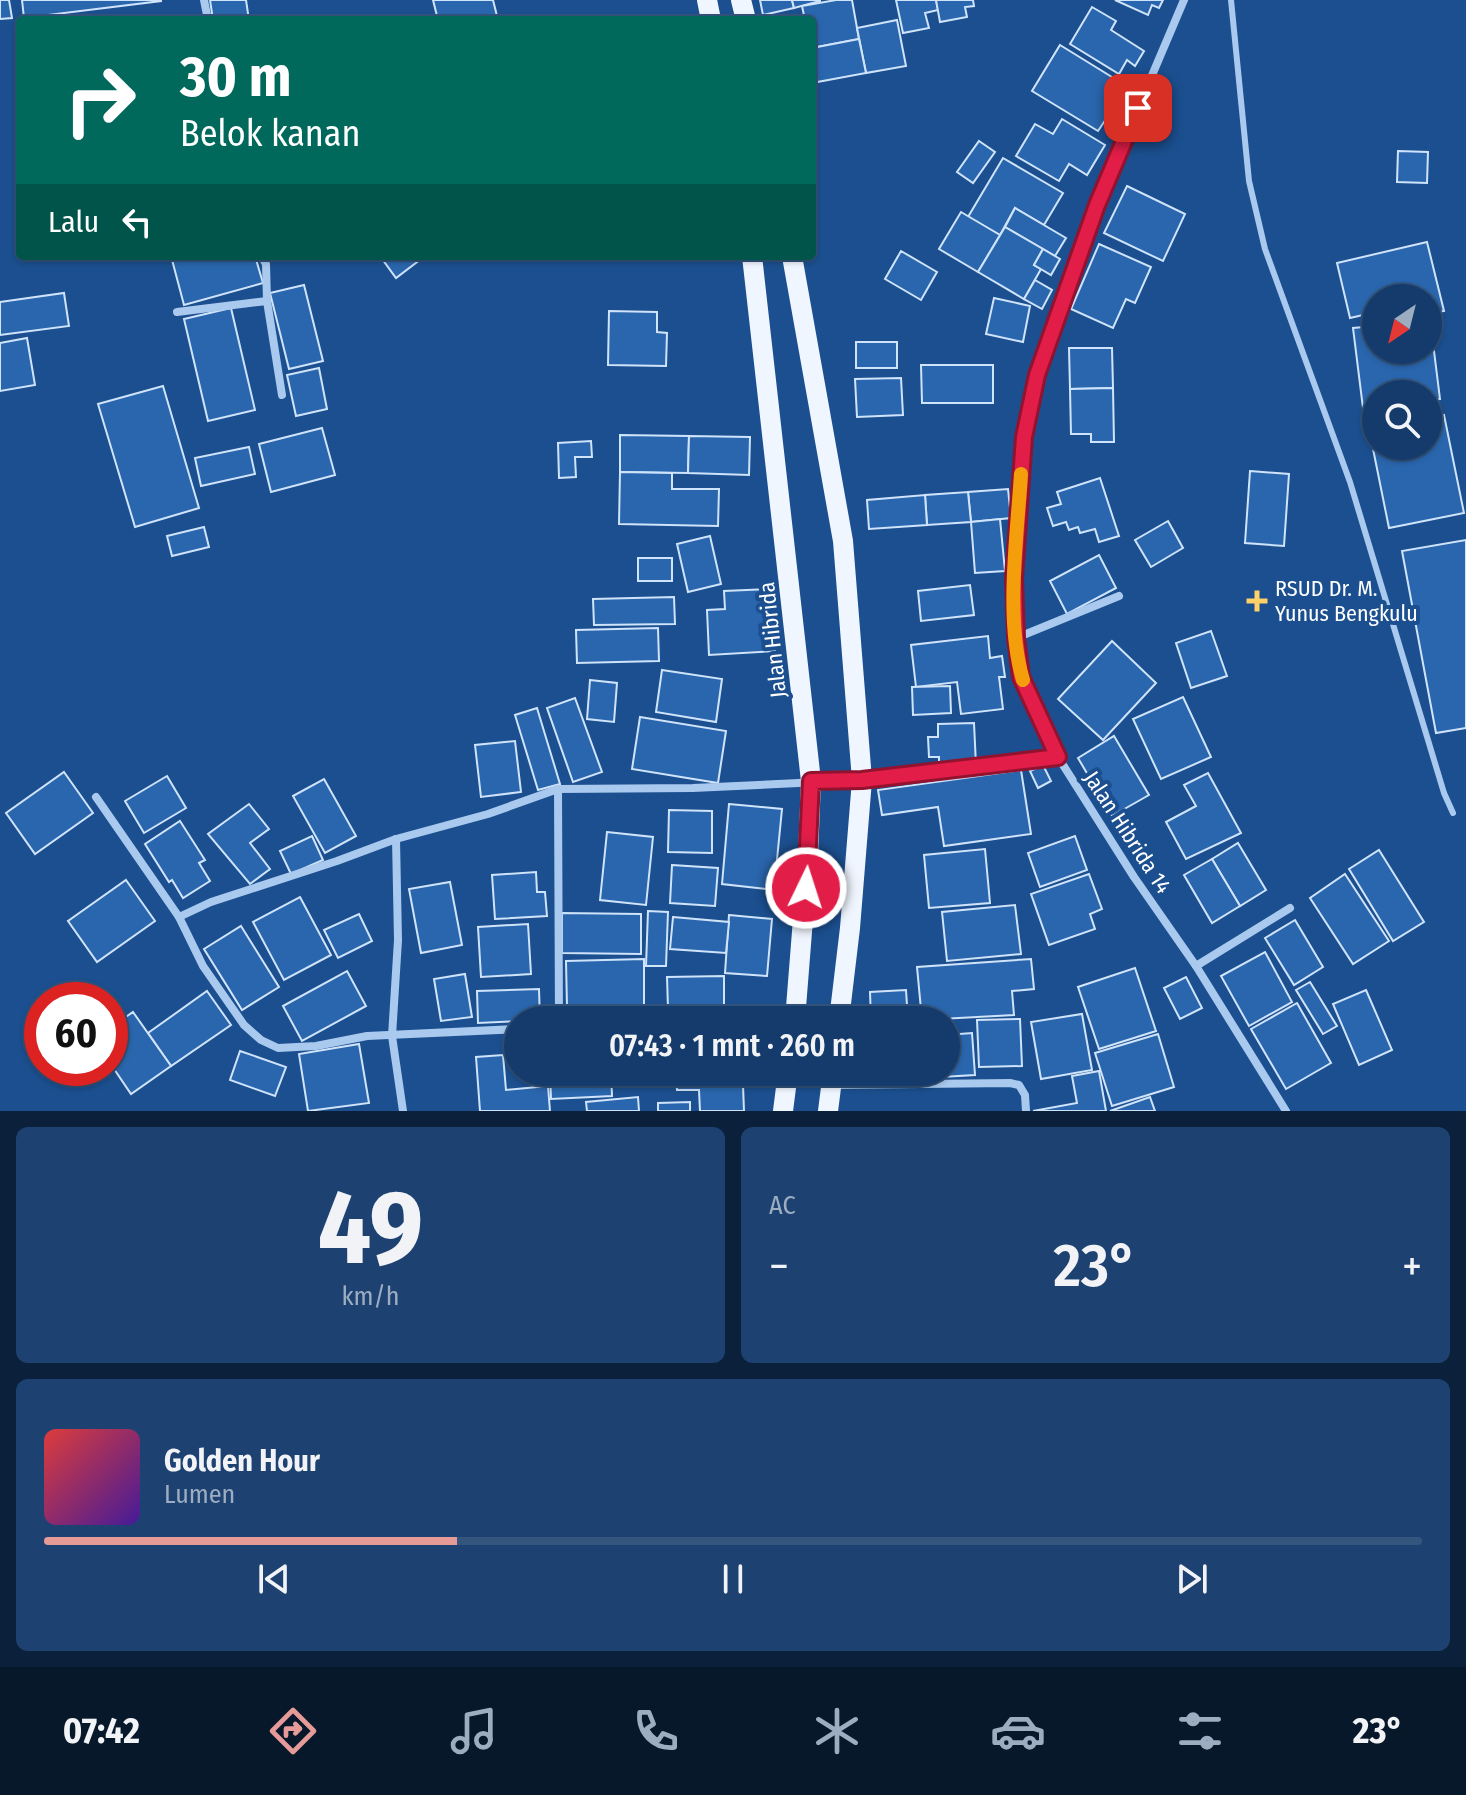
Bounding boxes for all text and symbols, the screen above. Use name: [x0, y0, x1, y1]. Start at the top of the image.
text: 30 m: [180, 44, 291, 111]
icon: right: [48, 48, 152, 152]
pin: [1104, 74, 1172, 142]
icon: arrive: [1116, 86, 1160, 130]
text: Belok kanan: [180, 112, 360, 156]
icon: left: [115, 200, 159, 244]
text: Lalu: [48, 204, 99, 240]
north arrow: [1362, 284, 1442, 364]
map controls: [1362, 284, 1442, 460]
button: search: [1362, 380, 1442, 460]
place label: RSUD Dr. M. Yunus Bengkulu: [1275, 575, 1418, 627]
street label: Jalan Hibrida: [753, 581, 792, 699]
marker: RSUD Dr. M. Yunus Bengkulu: [1246, 590, 1268, 612]
street label: Jalan Hibrida 14: [1078, 766, 1177, 899]
position arrow: [764, 846, 848, 930]
speed limit sign: 60: [24, 982, 128, 1086]
text: 07:43 · 1 mnt · 260 m: [609, 1028, 855, 1064]
text: 49: [318, 1166, 423, 1291]
text: AC: [769, 1190, 796, 1221]
text: 23°: [1054, 1230, 1137, 1302]
text: −: [769, 1240, 789, 1293]
text: +: [1402, 1240, 1422, 1293]
text: km/h: [342, 1281, 399, 1312]
text: Golden Hour: [164, 1443, 320, 1479]
text: Lumen: [164, 1479, 235, 1510]
icon: previous: [252, 1557, 296, 1601]
icon: pause: [711, 1557, 755, 1601]
icon: next: [1170, 1557, 1214, 1601]
icon: directions: [265, 1703, 321, 1759]
icon: music: [446, 1703, 502, 1759]
icon: phone: [628, 1703, 684, 1759]
icon: climate: [809, 1703, 865, 1759]
icon: car: [990, 1703, 1046, 1759]
icon: filters: [1172, 1703, 1228, 1759]
text: 07:42: [63, 1709, 140, 1753]
text: 23°: [1353, 1709, 1403, 1753]

